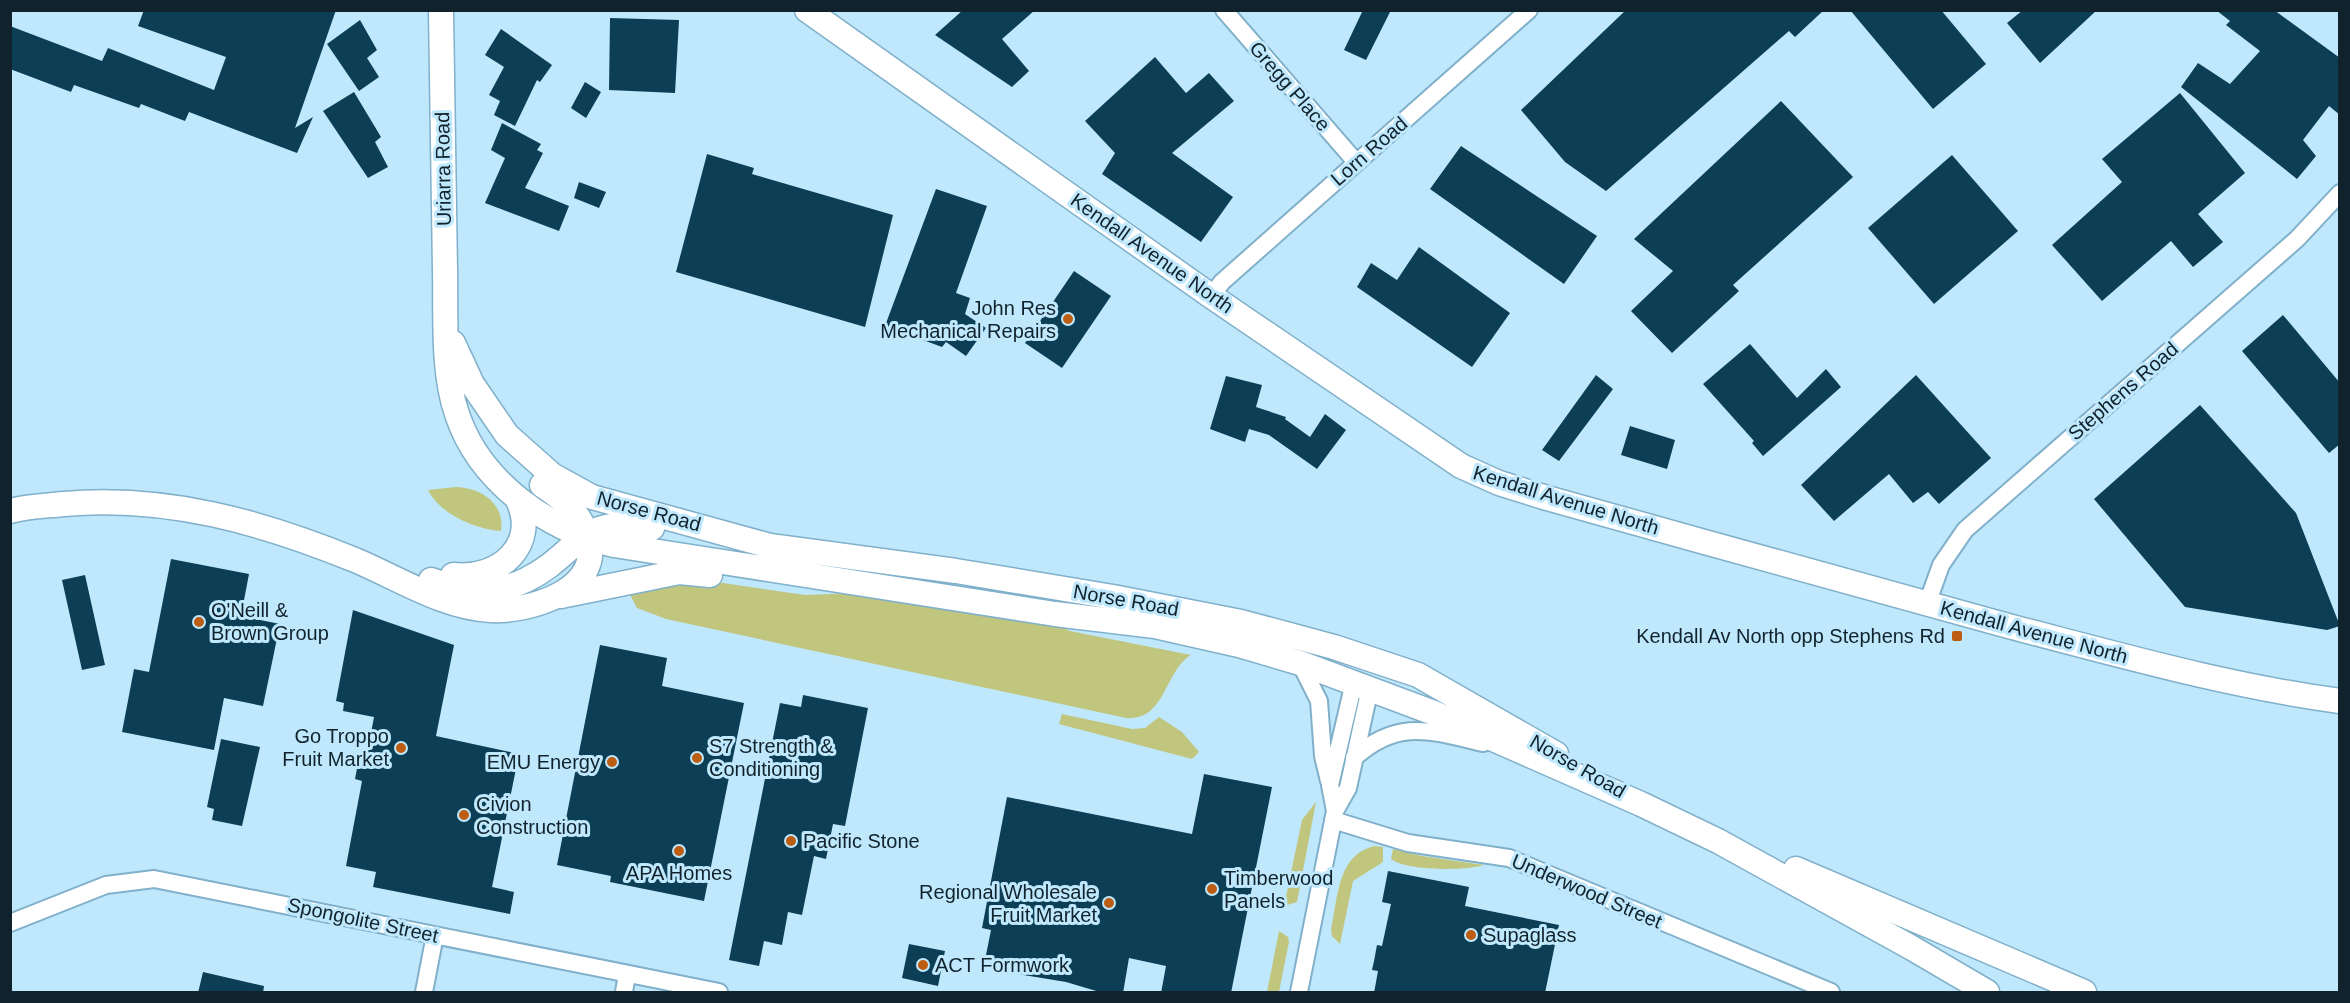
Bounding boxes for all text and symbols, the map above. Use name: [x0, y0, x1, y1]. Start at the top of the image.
street label: Gregg Place: [1245, 37, 1335, 135]
street label: Uriarra Road: [431, 112, 455, 226]
street label: Lorn Road: [1327, 112, 1411, 190]
street label: Kendall Avenue North: [1067, 189, 1237, 317]
place label: John Res Mechanical Repairs: [880, 297, 1056, 342]
marker: John Res Mechanical Repairs: [1061, 312, 1075, 326]
street label: Stephens Road: [2064, 337, 2182, 445]
street label: Kendall Avenue North: [1470, 461, 1662, 539]
street label: Norse Road: [595, 487, 703, 535]
street label: Norse Road: [1072, 580, 1180, 620]
street label: Kendall Avenue North: [1938, 596, 2130, 668]
place label: O'Neill & Brown Group: [211, 599, 329, 644]
marker: O'Neill & Brown Group: [192, 615, 206, 629]
place label: Kendall Av North opp Stephens Rd: [1636, 625, 1945, 647]
marker: Kendall Av North opp Stephens Rd: [1950, 629, 1964, 643]
place label: Go Troppo Fruit Market: [282, 725, 389, 770]
street label: Norse Road: [1526, 730, 1630, 802]
place label: S7 Strength & Conditioning: [709, 735, 834, 780]
marker: Go Troppo Fruit Market: [394, 741, 408, 755]
place label: EMU Energy: [487, 751, 600, 773]
marker: S7 Strength & Conditioning: [690, 751, 704, 765]
marker: EMU Energy: [605, 755, 619, 769]
place label: Civion Construction: [476, 793, 588, 838]
marker: Civion Construction: [457, 808, 471, 822]
place label: Pacific Stone: [803, 830, 920, 852]
marker: Pacific Stone: [784, 834, 798, 848]
marker: APA Homes: [672, 844, 686, 858]
street label: Underwood Street: [1509, 849, 1666, 933]
place label: APA Homes: [626, 862, 732, 884]
place label: Timberwood Panels: [1224, 867, 1333, 912]
place label: Regional Wholesale Fruit Market: [919, 881, 1097, 926]
marker: Timberwood Panels: [1205, 882, 1219, 896]
street label: Spongolite Street: [286, 893, 441, 947]
marker: Regional Wholesale Fruit Market: [1102, 896, 1116, 910]
place label: Supaglass: [1483, 924, 1576, 946]
marker: Supaglass: [1464, 928, 1478, 942]
place label: ACT Formwork: [935, 954, 1070, 976]
marker: ACT Formwork: [916, 958, 930, 972]

